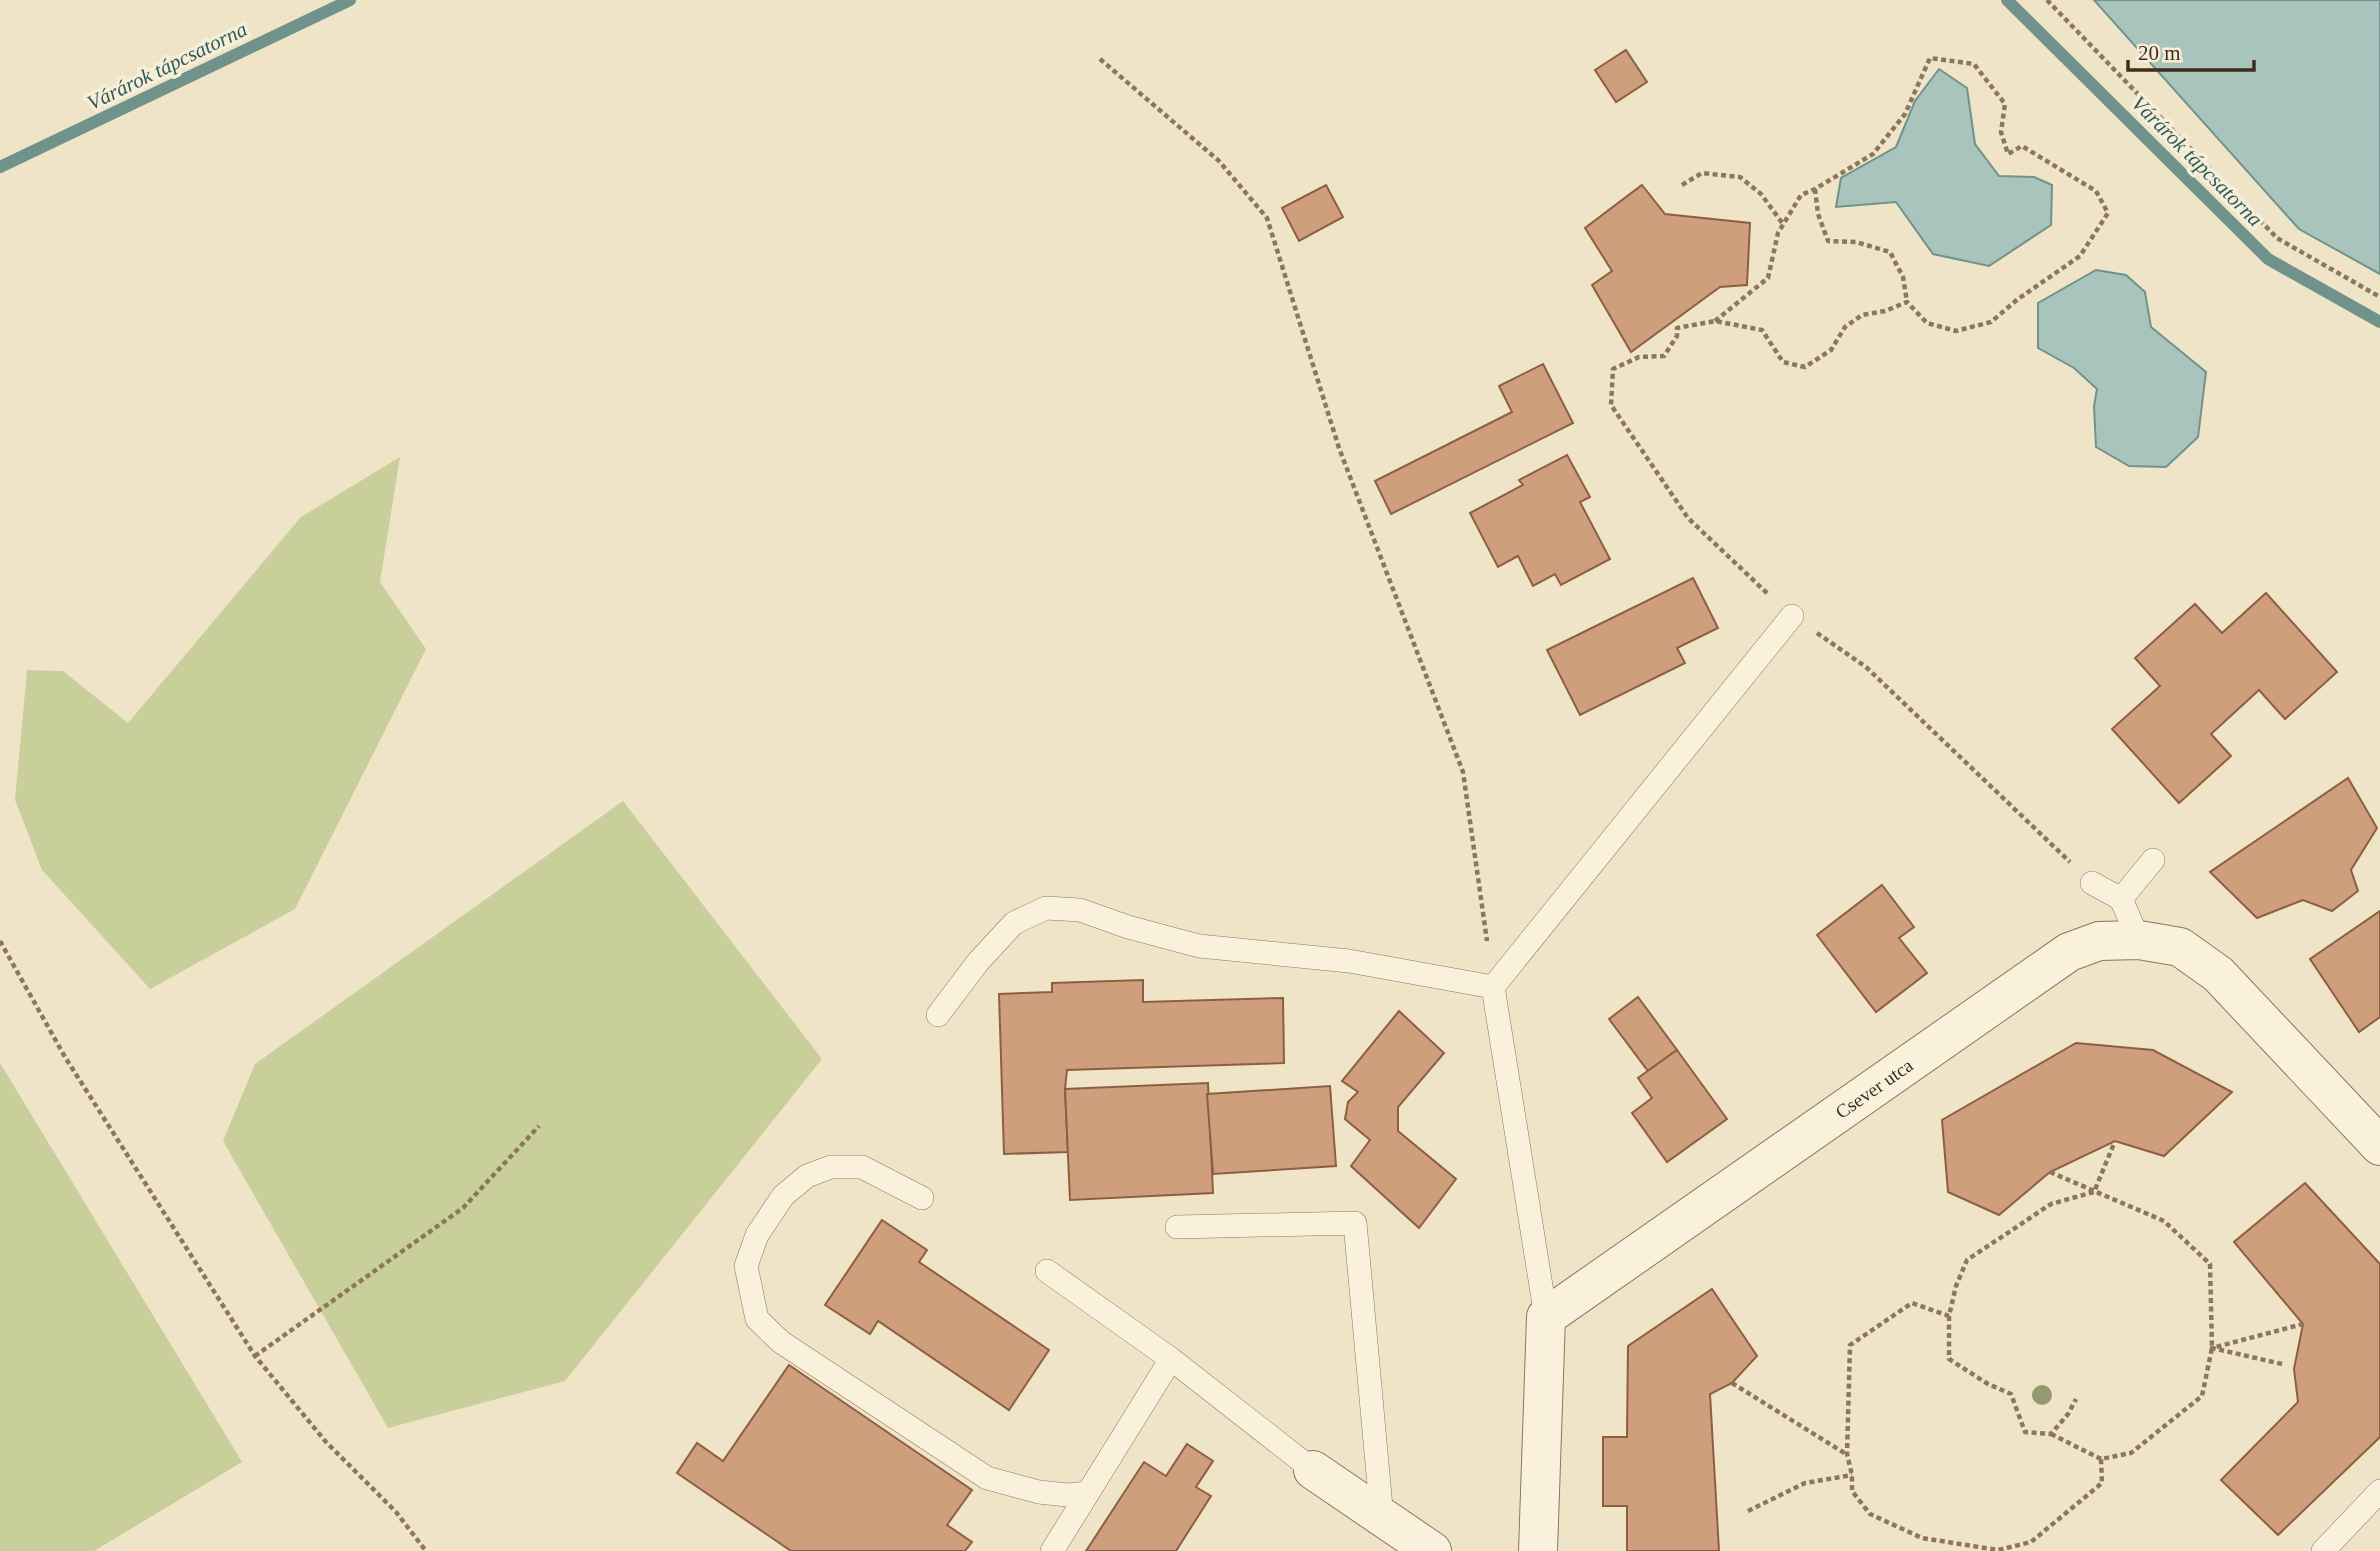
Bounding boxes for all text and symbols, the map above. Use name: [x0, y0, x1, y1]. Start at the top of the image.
water label: Várárok tápcsatorna: [83, 17, 251, 115]
scale bar: [2128, 28, 2254, 72]
text: 20 m: [2138, 41, 2181, 65]
water label: Várárok tápcsatorna: [2127, 91, 2267, 231]
street label: Csever utca: [1832, 1054, 1917, 1123]

